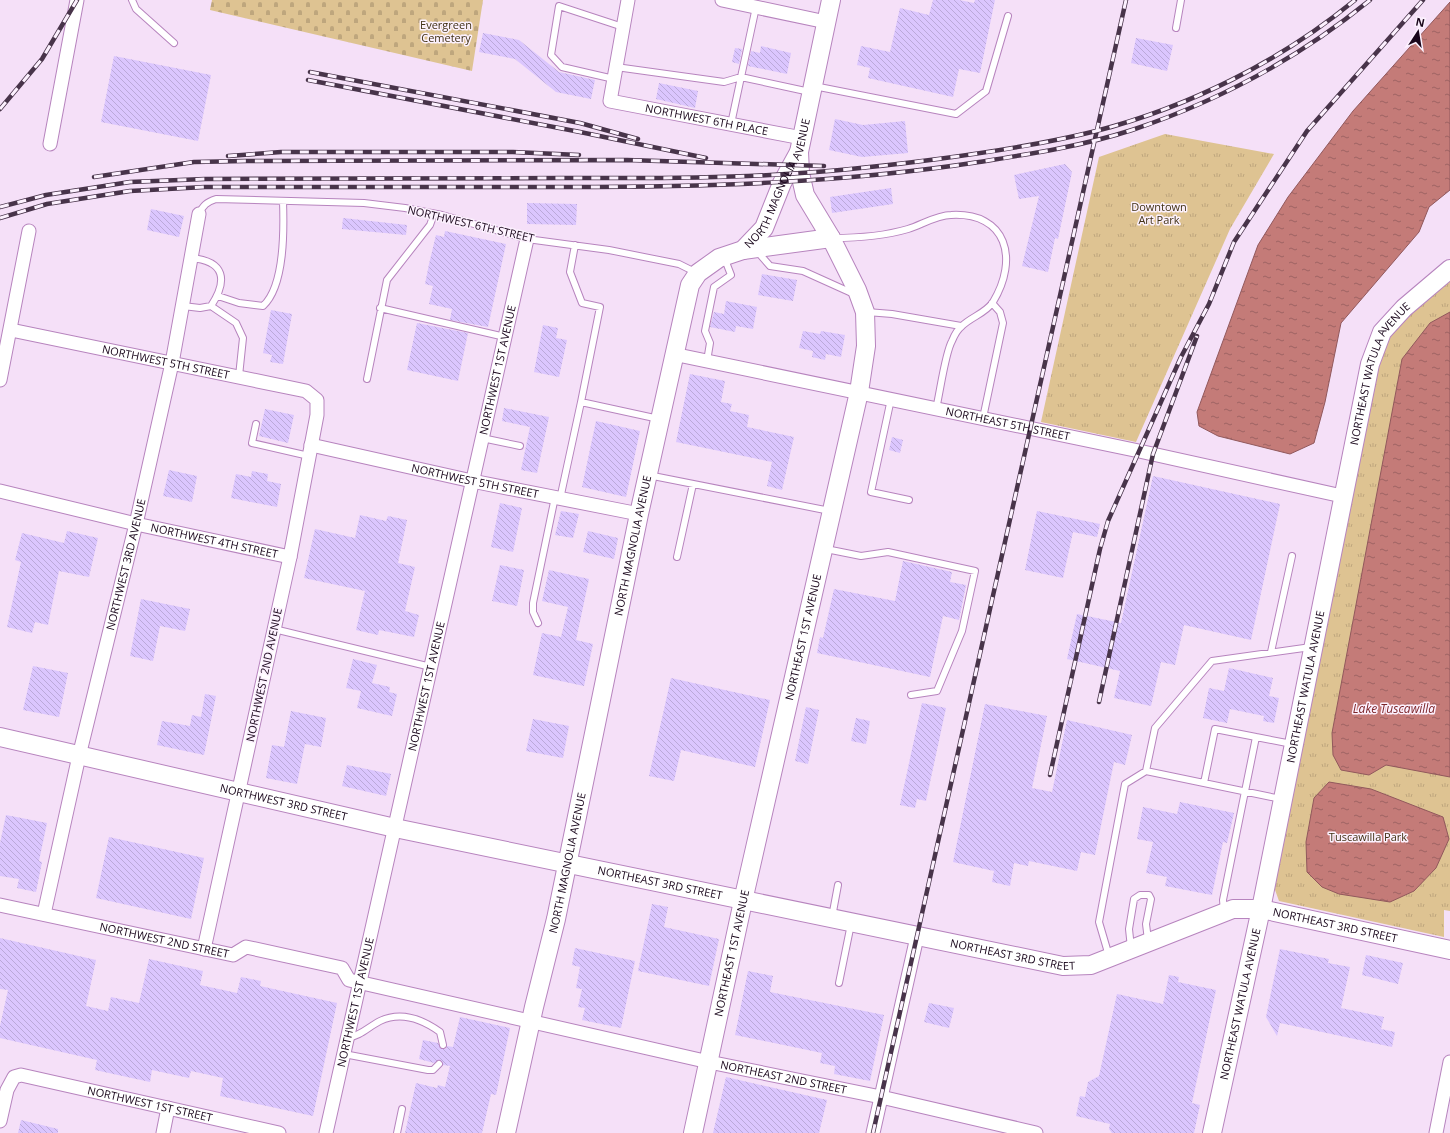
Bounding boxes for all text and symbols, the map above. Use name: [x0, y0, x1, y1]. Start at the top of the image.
north arrow: [1398, 12, 1438, 52]
text: N: [1414, 13, 1426, 30]
park label: Evergreen Cemetery: [420, 17, 472, 45]
street label: NORTHWEST 6TH PLACE: [644, 100, 769, 138]
street label: NORTH MAGNOLIA AVENUE: [741, 117, 813, 251]
park label: Downtown Art Park: [1131, 199, 1187, 227]
street label: NORTHWEST 6TH STREET: [406, 202, 536, 245]
street label: NORTHEAST WATULA AVENUE: [1346, 298, 1413, 446]
street label: NORTHWEST 1ST AVENUE: [475, 304, 519, 436]
street label: NORTHWEST 5TH STREET: [101, 341, 231, 382]
street label: NORTHEAST 5TH STREET: [944, 403, 1071, 443]
street label: NORTHWEST 5TH STREET: [410, 460, 540, 501]
street label: NORTH MAGNOLIA AVENUE: [610, 474, 654, 617]
street label: NORTHWEST 3RD AVENUE: [102, 497, 148, 632]
street label: NORTHWEST 4TH STREET: [149, 519, 279, 561]
street label: NORTHEAST 1ST AVENUE: [781, 572, 824, 702]
street label: NORTHWEST 2ND AVENUE: [242, 607, 285, 743]
street label: NORTHEAST WATULA AVENUE: [1282, 609, 1328, 764]
street label: NORTHWEST 1ST AVENUE: [404, 620, 448, 752]
water label: Lake Tuscawilla: [1353, 700, 1435, 717]
street label: NORTHWEST 3RD STREET: [219, 780, 349, 824]
street label: NORTH MAGNOLIA AVENUE: [545, 791, 589, 935]
park label: Tuscawilla Park: [1329, 829, 1407, 844]
street label: NORTHEAST 3RD STREET: [596, 862, 724, 902]
street label: NORTHEAST 1ST AVENUE: [710, 888, 752, 1018]
street label: NORTHEAST 3RD STREET: [1272, 904, 1399, 945]
street label: NORTHWEST 2ND STREET: [98, 919, 230, 961]
street label: NORTHEAST WATULA AVENUE: [1216, 927, 1264, 1081]
street label: NORTHEAST 3RD STREET: [949, 935, 1075, 973]
street label: NORTHWEST 1ST AVENUE: [333, 936, 377, 1068]
street label: NORTHEAST 2ND STREET: [719, 1057, 848, 1097]
street label: NORTHWEST 1ST STREET: [86, 1082, 214, 1125]

